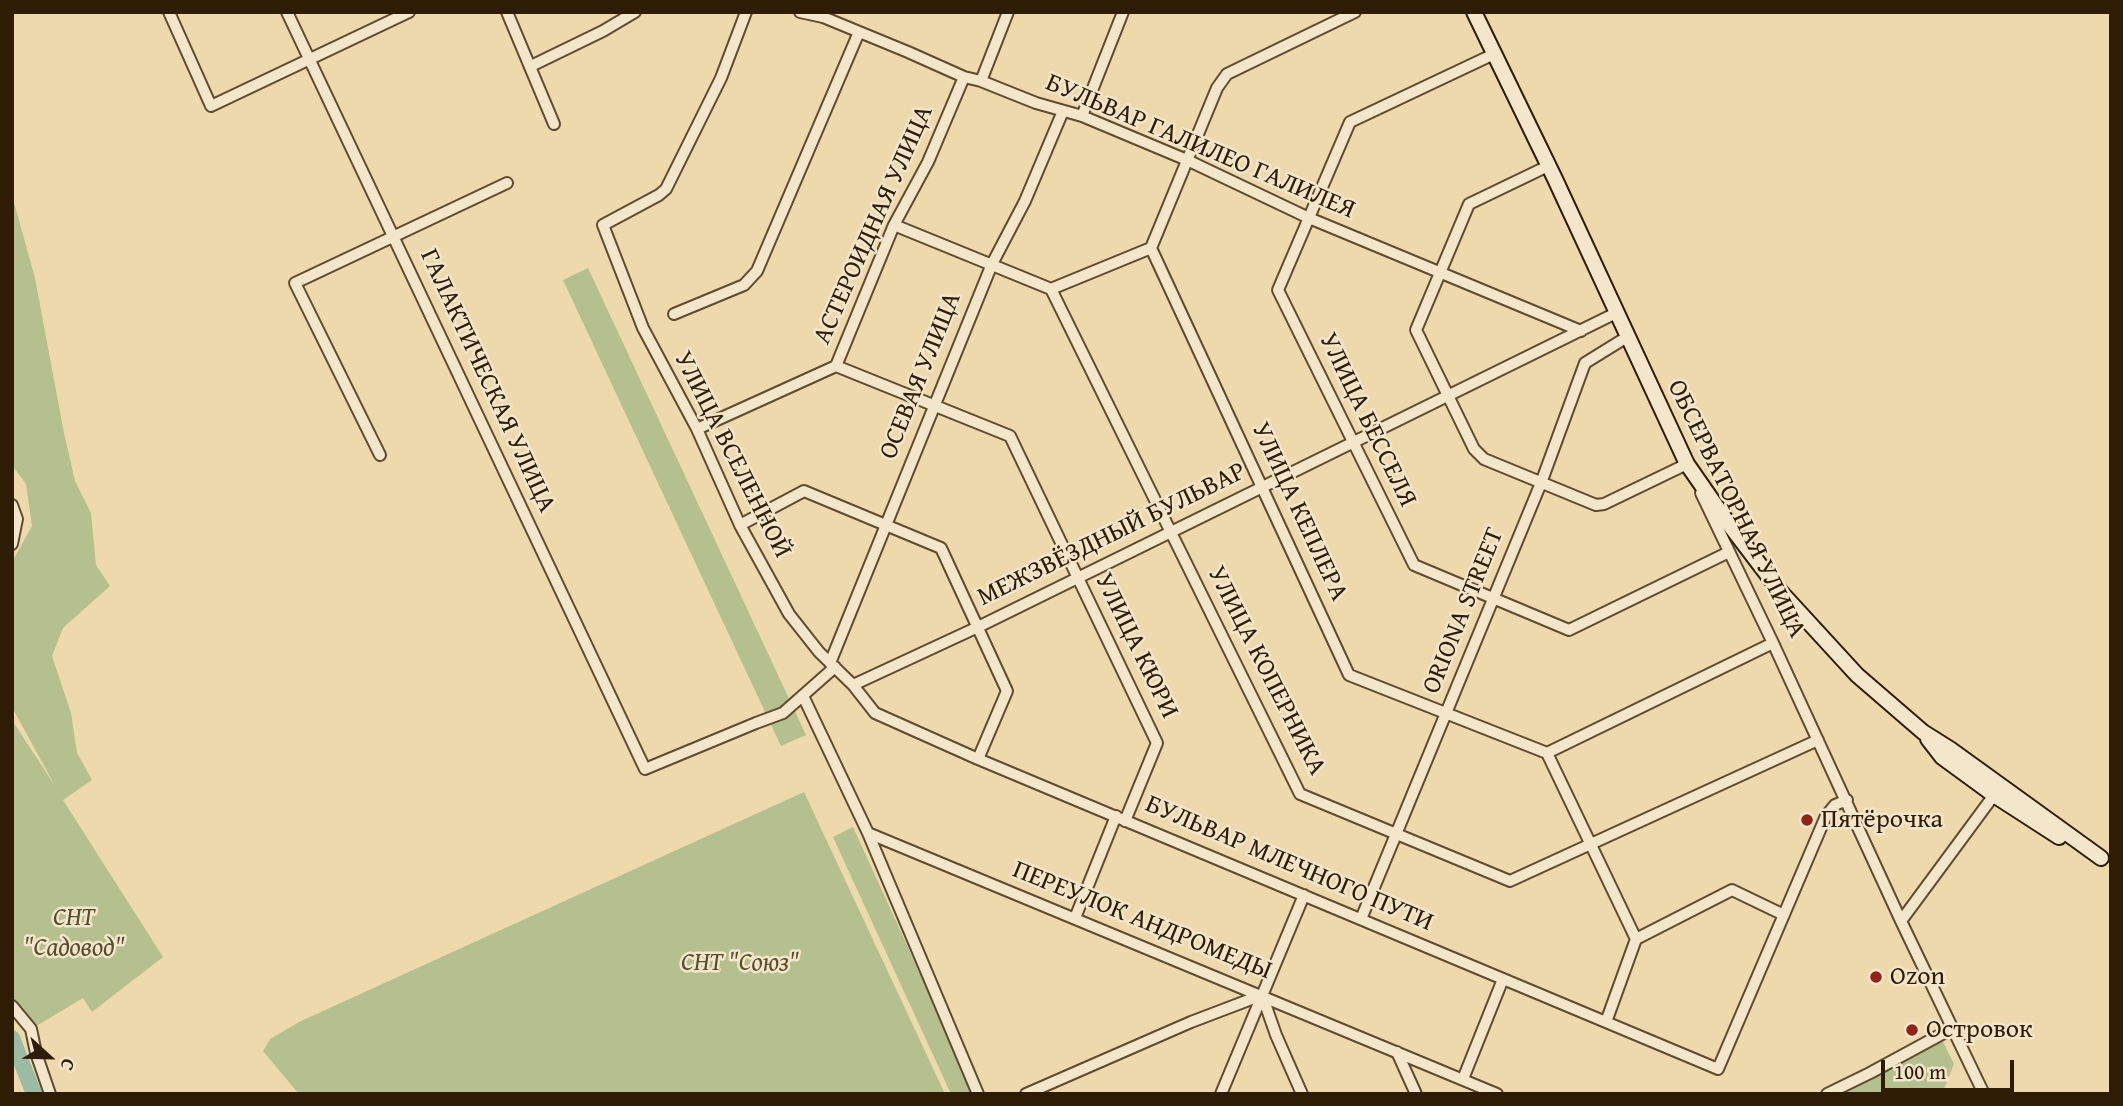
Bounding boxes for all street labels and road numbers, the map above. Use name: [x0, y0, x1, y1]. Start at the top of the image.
street label: БУЛЬВАР ГАЛИЛЕО ГАЛИЛЕЯ: [1041, 68, 1359, 226]
street label: АСТЕРОИДНАЯ УЛИЦА: [807, 101, 941, 349]
street label: ГАЛАКТИЧЕСКАЯ УЛИЦА: [412, 244, 562, 518]
street label: ОСЕВАЯ УЛИЦА: [873, 288, 969, 464]
street label: УЛИЦА БЕССЕЛЯ: [1312, 328, 1422, 512]
street label: УЛИЦА ВСЕЛЕННОЙ: [666, 346, 798, 564]
street label: ОБСЕРВАТОРНАЯ УЛИЦА: [1660, 375, 1812, 643]
street label: УЛИЦА КЕПЛЕРА: [1244, 418, 1354, 606]
street label: МЕЖЗВЁЗДНЫЙ БУЛЬВАР: [973, 456, 1251, 614]
street label: ORIONA STREET: [1417, 523, 1511, 699]
street label: УЛИЦА КОПЕРНИКА: [1200, 561, 1332, 781]
street label: УЛИЦА КЮРИ: [1087, 568, 1185, 724]
street label: БУЛЬВАР МЛЕЧНОГО ПУТИ: [1140, 789, 1438, 939]
street label: ПЕРЕУЛОК АНДРОМЕДЫ: [1008, 855, 1276, 987]

